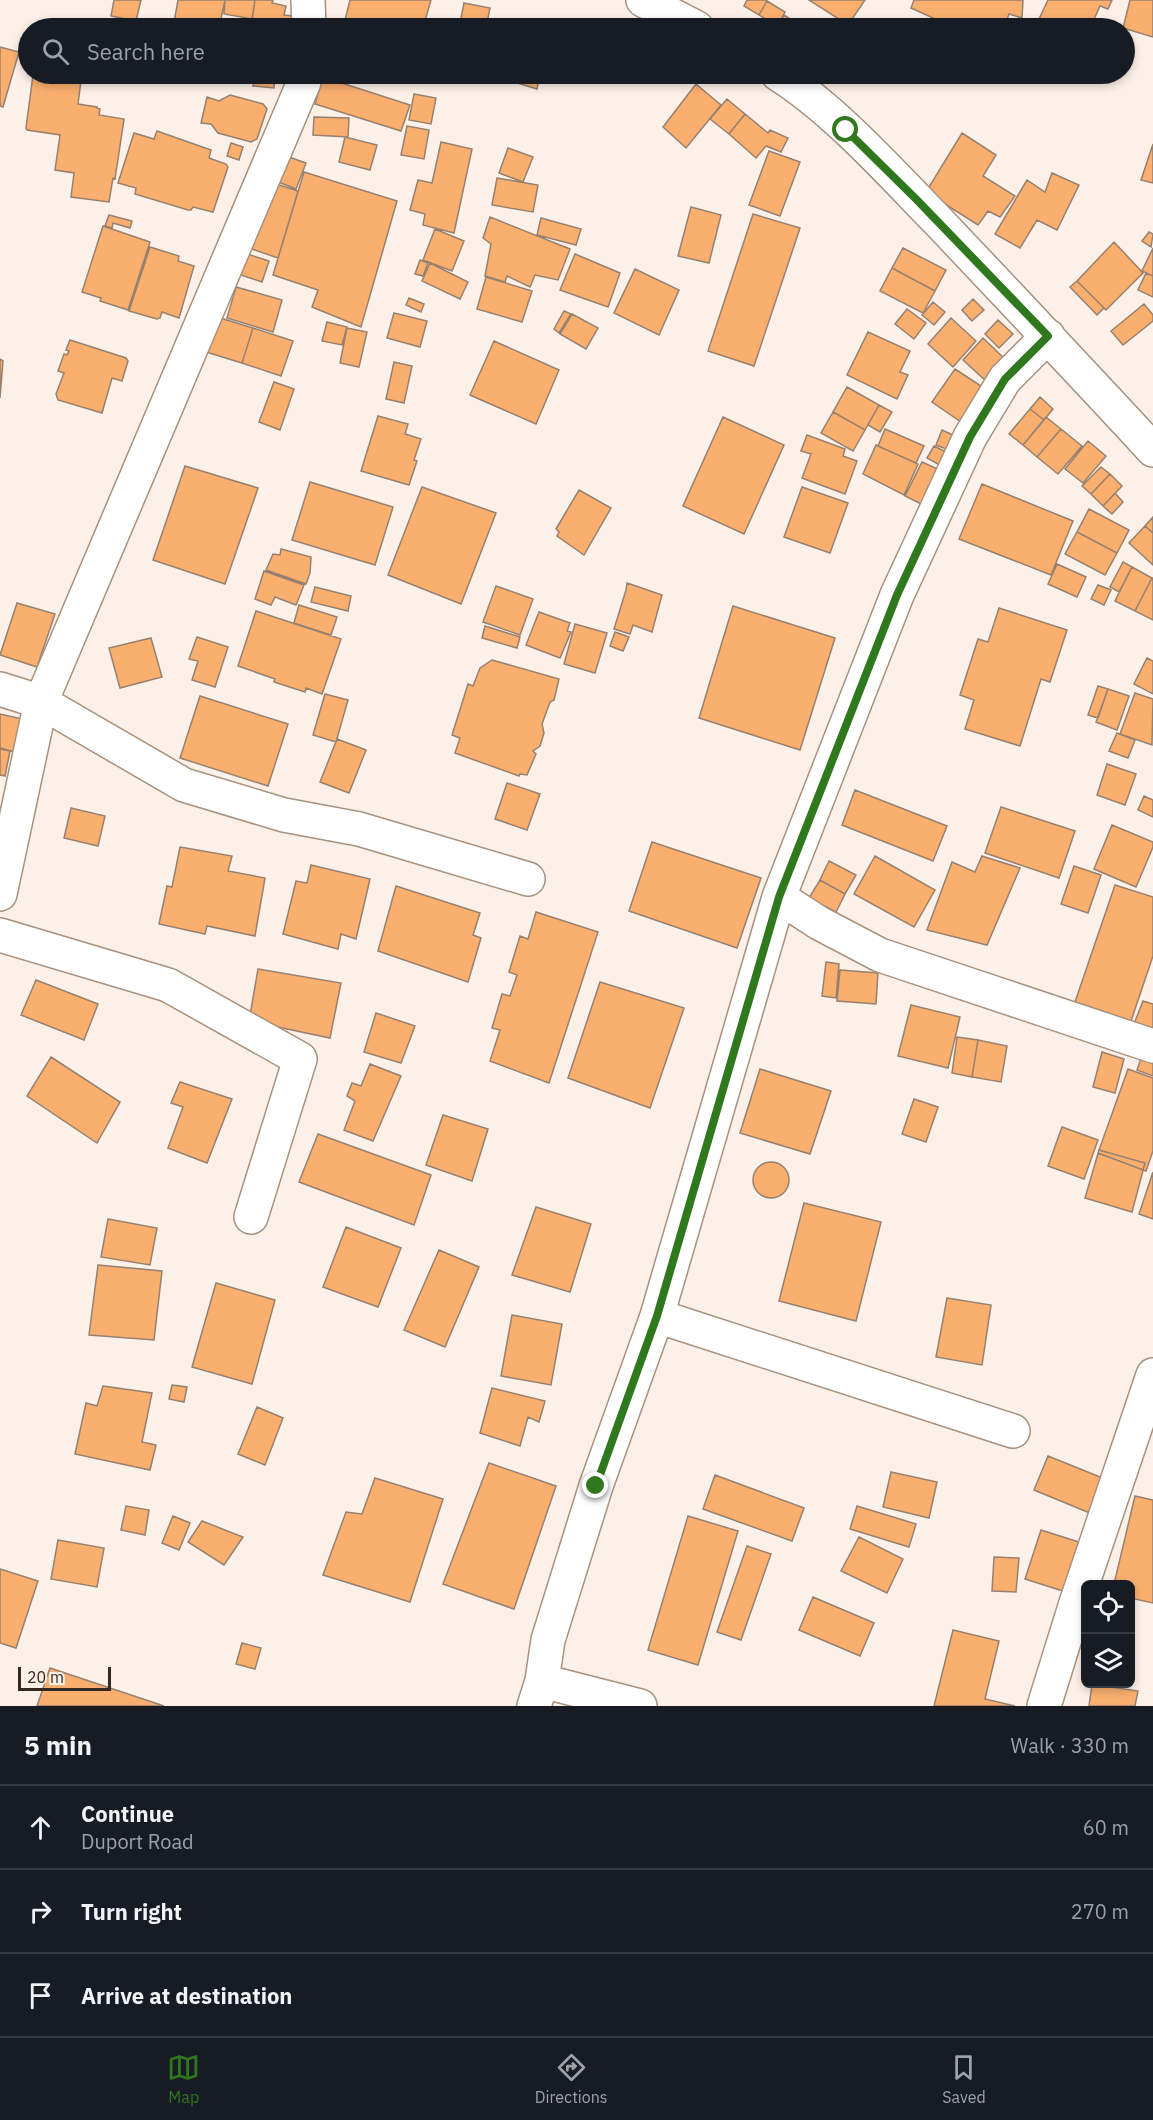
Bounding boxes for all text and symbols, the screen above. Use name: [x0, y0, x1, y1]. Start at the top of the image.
search box: [18, 18, 1135, 84]
icon: search: [39, 35, 72, 68]
text: Search here: [87, 37, 205, 66]
route start: [832, 116, 858, 142]
route end: [582, 1472, 608, 1498]
map controls: [1081, 1580, 1135, 1688]
button: locate: [1081, 1580, 1135, 1634]
button: layers: [1081, 1634, 1135, 1688]
scale bar: [18, 1664, 111, 1692]
text: 20 m: [27, 1667, 64, 1687]
text: 5 min: [24, 1728, 92, 1762]
text: Walk · 330 m: [1011, 1732, 1129, 1759]
text: Continue: [81, 1799, 174, 1828]
icon: ahead: [24, 1811, 57, 1844]
text: 60 m: [1083, 1814, 1129, 1841]
text: Duport Road: [81, 1828, 194, 1855]
icon: right: [24, 1895, 57, 1928]
text: Turn right: [81, 1897, 182, 1926]
text: 270 m: [1071, 1898, 1129, 1925]
icon: arrive: [24, 1979, 57, 2012]
text: Arrive at destination: [81, 1981, 292, 2010]
tab: Map: [167, 2051, 200, 2107]
tab: Directions: [535, 2051, 608, 2107]
tab: Saved: [942, 2051, 986, 2107]

